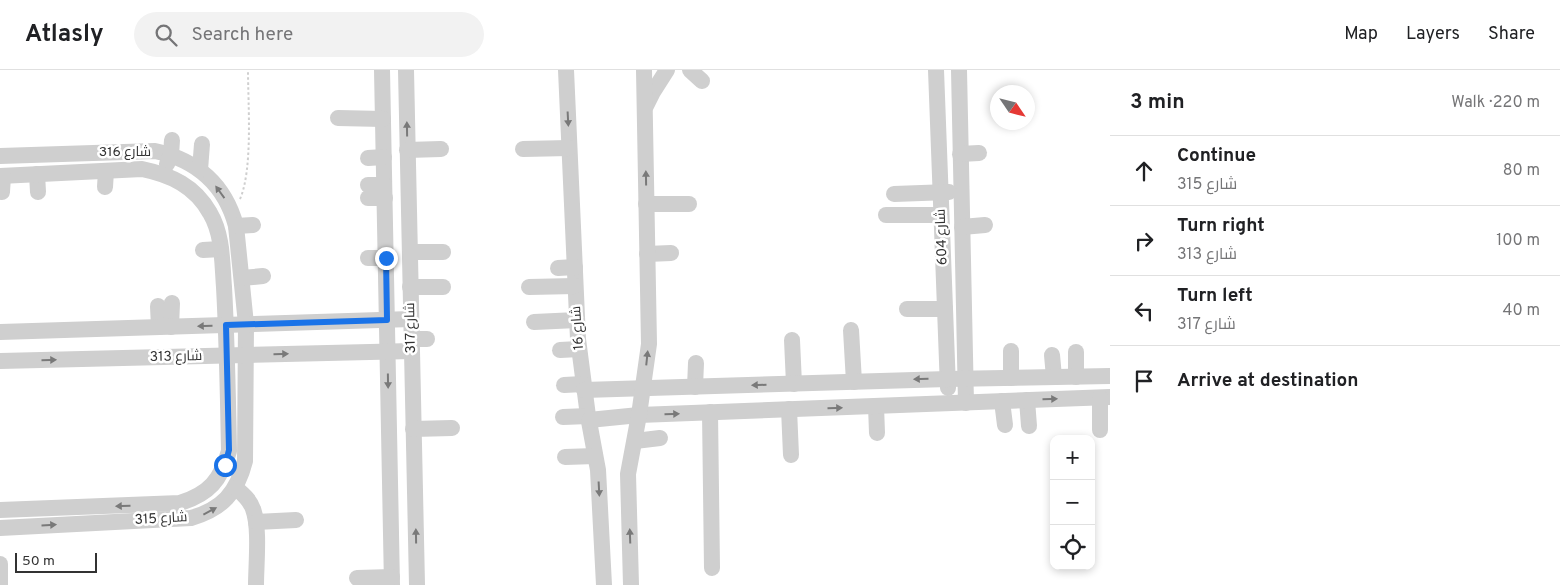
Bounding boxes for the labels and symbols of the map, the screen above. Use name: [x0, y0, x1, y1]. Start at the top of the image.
north arrow: [990, 85, 1035, 130]
one-way arrow: [564, 111, 572, 127]
one-way arrow: [403, 121, 411, 137]
street label: شارع 316: [99, 144, 151, 161]
one-way arrow: [641, 170, 649, 186]
one-way arrow: [215, 186, 226, 199]
street label: شارع 604: [933, 208, 951, 266]
route end: [375, 247, 398, 270]
street label: شارع 317: [402, 302, 420, 354]
street label: شارع 16: [568, 305, 588, 351]
one-way arrow: [197, 322, 213, 330]
street label: شارع 313: [150, 348, 202, 366]
one-way arrow: [273, 350, 289, 358]
one-way arrow: [643, 350, 651, 366]
one-way arrow: [41, 356, 57, 364]
one-way arrow: [384, 373, 392, 389]
one-way arrow: [913, 376, 929, 384]
one-way arrow: [751, 381, 767, 389]
one-way arrow: [1042, 395, 1058, 403]
one-way arrow: [827, 403, 843, 411]
one-way arrow: [665, 409, 681, 417]
route start: [214, 454, 237, 477]
one-way arrow: [596, 482, 604, 498]
one-way arrow: [115, 502, 131, 510]
one-way arrow: [202, 507, 217, 515]
street label: شارع 315: [134, 509, 188, 529]
one-way arrow: [41, 521, 57, 529]
one-way arrow: [412, 528, 420, 544]
one-way arrow: [626, 528, 634, 544]
scale bar: [15, 550, 98, 573]

